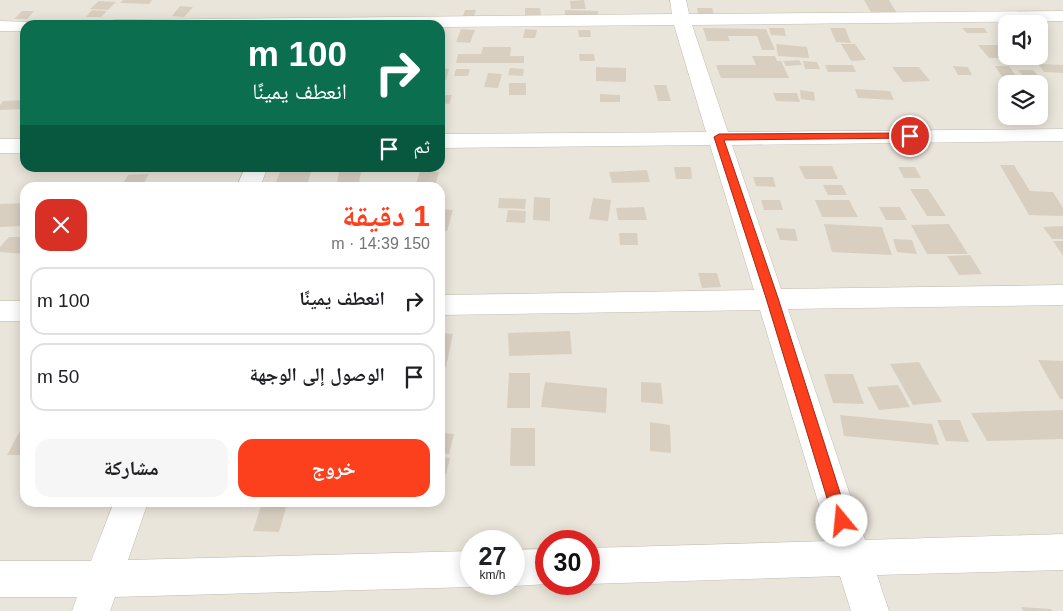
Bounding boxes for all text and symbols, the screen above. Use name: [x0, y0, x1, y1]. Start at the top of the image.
map controls: [998, 15, 1048, 125]
button: sound: [998, 15, 1048, 65]
text: 100 m: [248, 34, 347, 73]
icon: right: [365, 40, 430, 105]
button: layers: [998, 75, 1048, 125]
text: انعطف يمينًا: [252, 79, 347, 104]
pin: [889, 115, 931, 157]
icon: arrive: [896, 122, 924, 150]
icon: arrive: [375, 135, 403, 163]
text: ثم: [413, 136, 430, 157]
button: close: [35, 199, 87, 251]
text: 1 دقيقة: [342, 199, 430, 232]
text: 150 m · 14:39: [331, 235, 430, 252]
icon: right: [400, 287, 428, 315]
text: انعطف يمينًا: [299, 288, 385, 309]
text: 100 m: [37, 290, 90, 311]
icon: arrive: [400, 363, 428, 391]
text: الوصول إلى الوجهة: [249, 364, 385, 385]
text: 50 m: [37, 366, 79, 387]
button: مشاركة: [35, 439, 228, 497]
button: خروج: [238, 439, 430, 497]
position arrow: [815, 494, 867, 546]
speed limit sign: 30: [535, 530, 600, 595]
text: 27: [479, 542, 506, 570]
text: km/h: [479, 568, 506, 582]

